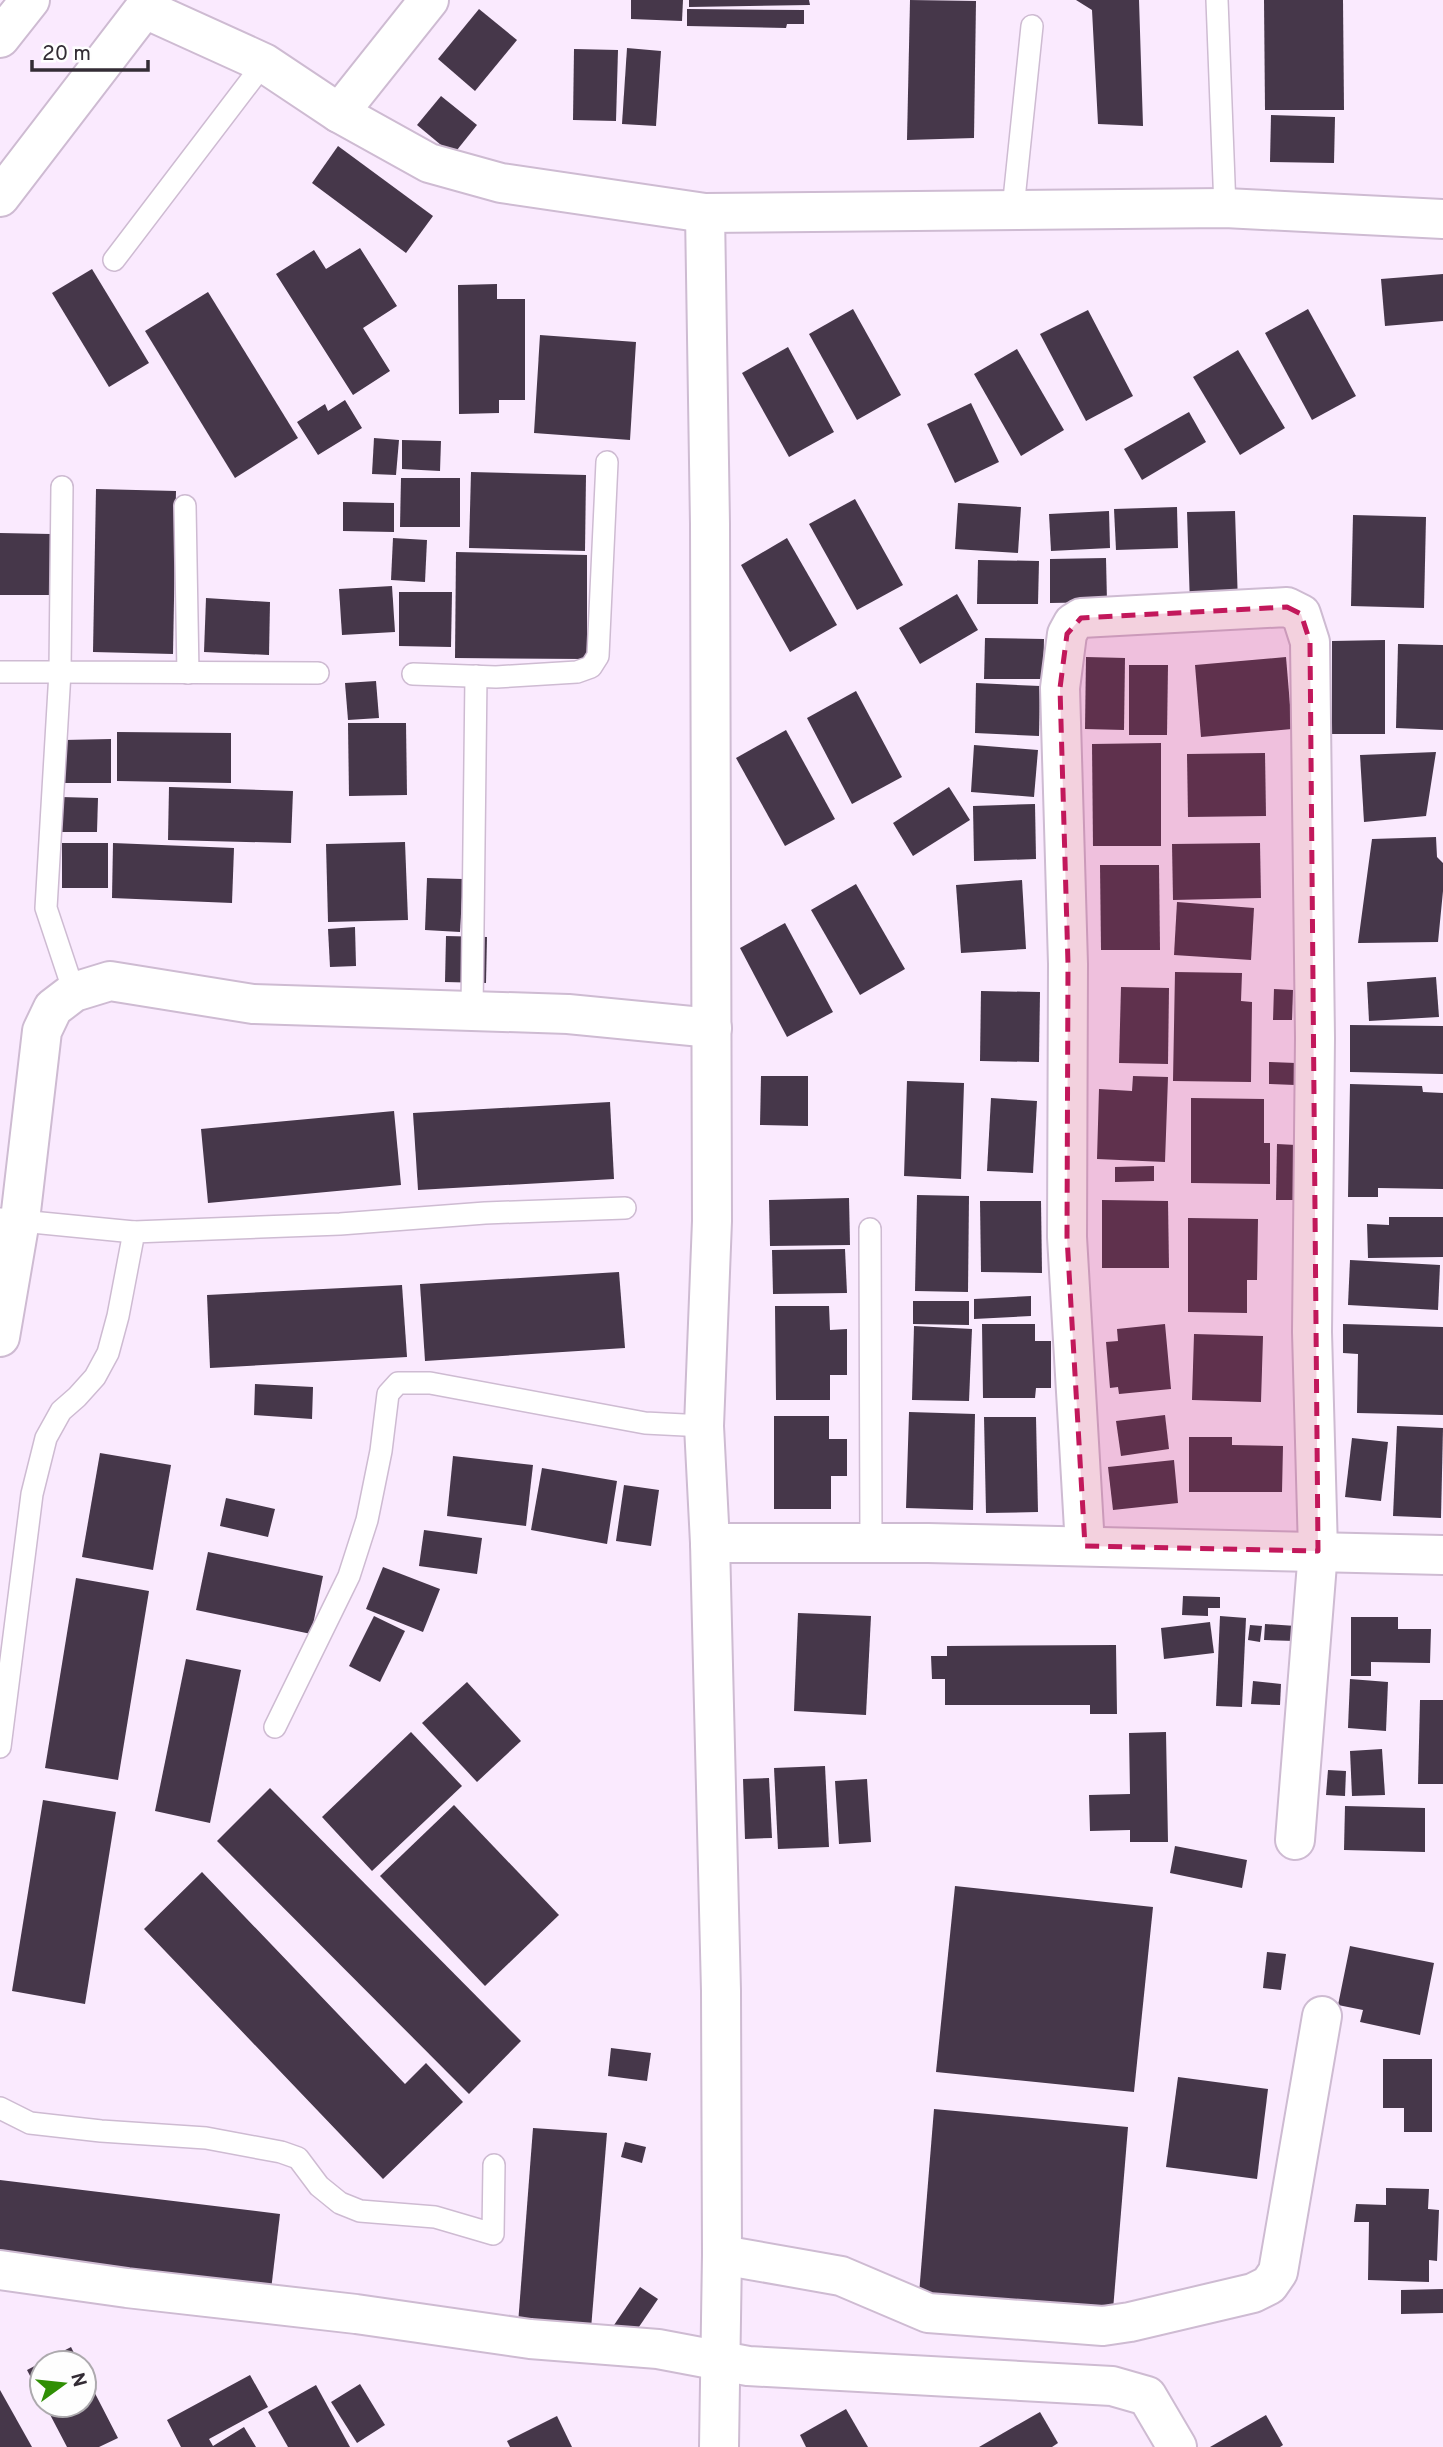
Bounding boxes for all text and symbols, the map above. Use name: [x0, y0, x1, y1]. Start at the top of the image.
scale bar: [32, 28, 147, 72]
text: 20 m: [42, 41, 91, 68]
north arrow: [28, 2349, 98, 2419]
text: N: [64, 2370, 91, 2390]

